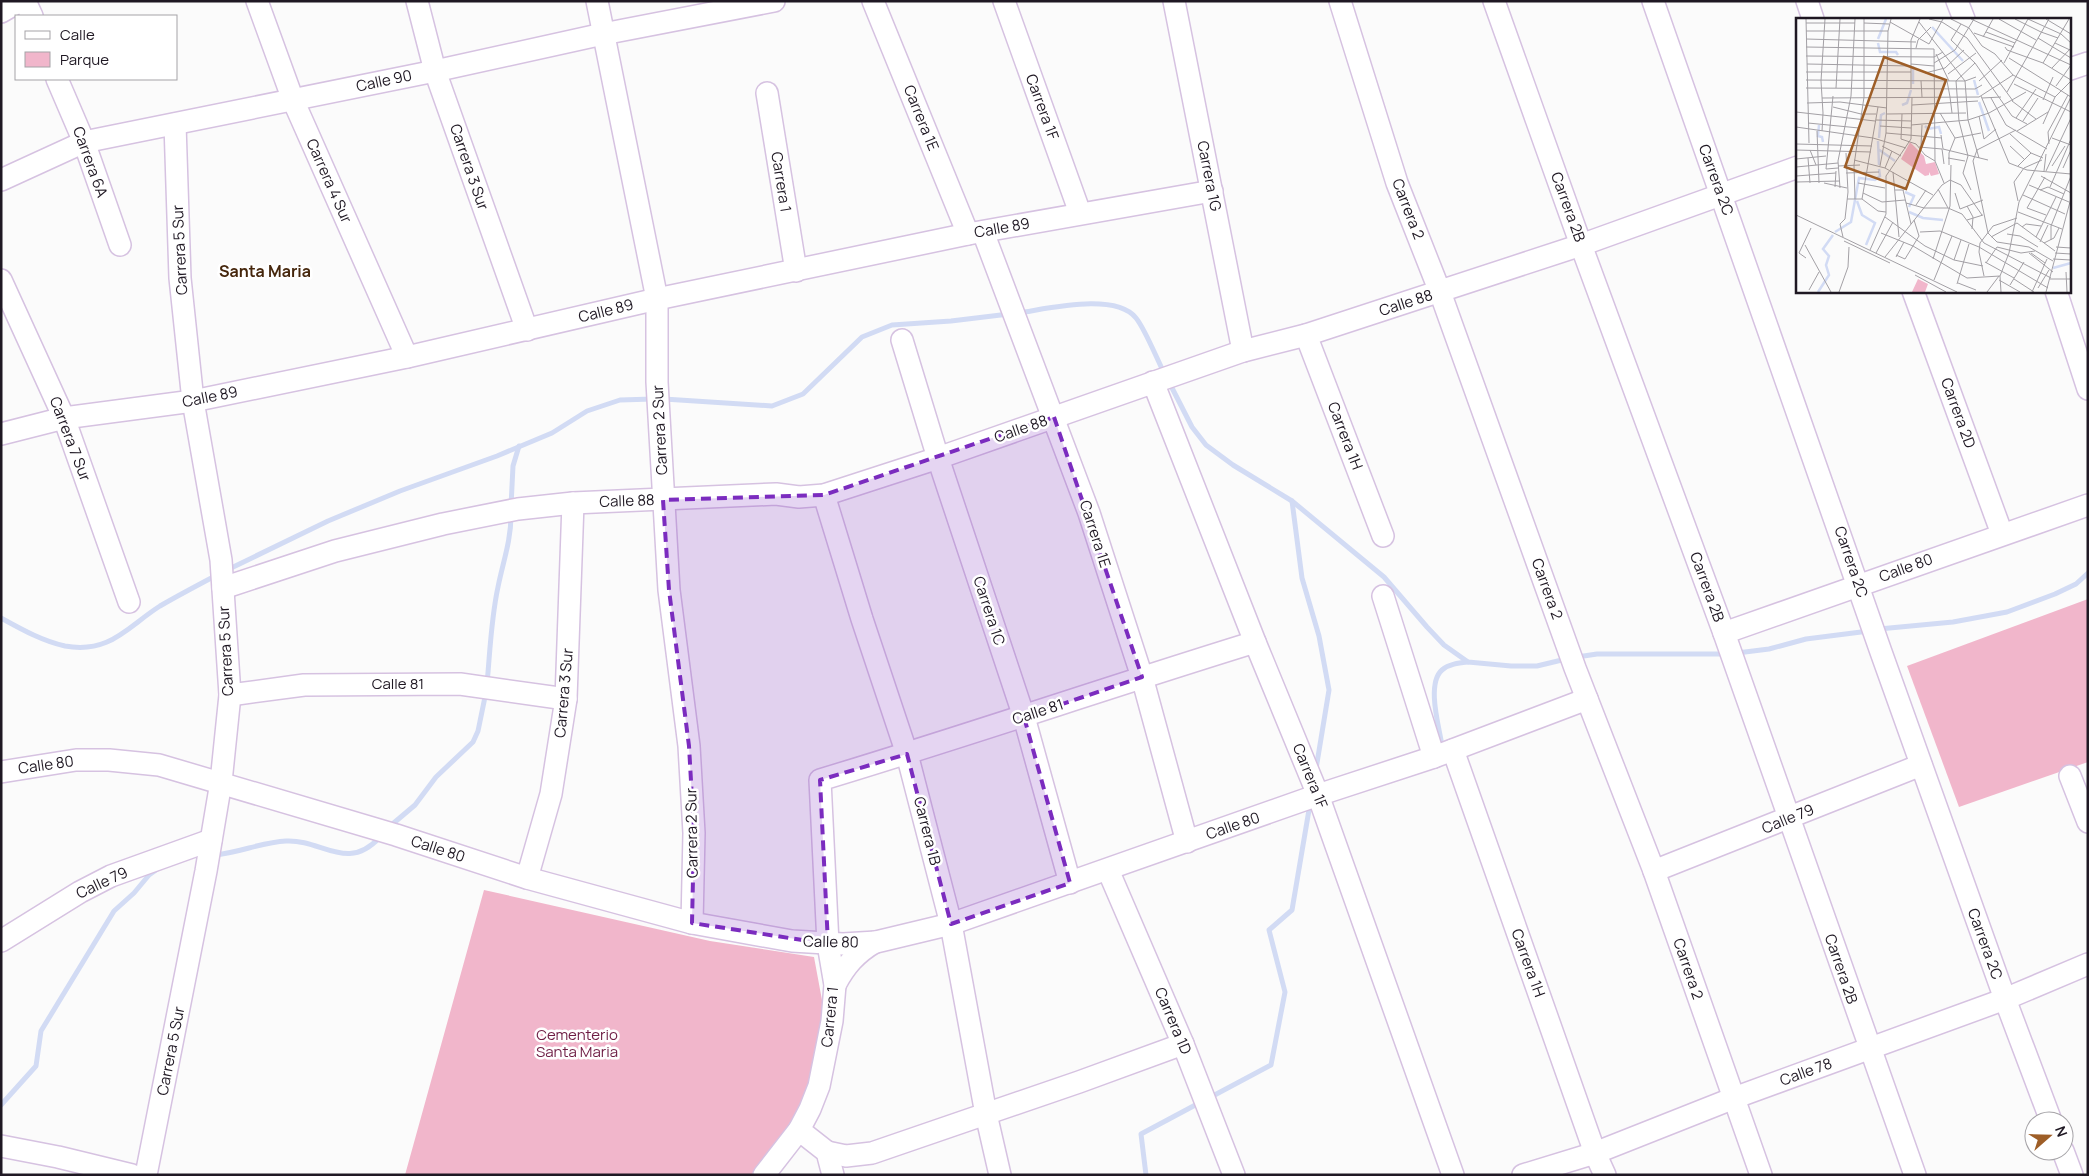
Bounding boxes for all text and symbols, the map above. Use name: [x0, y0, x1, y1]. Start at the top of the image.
legend: [15, 15, 178, 80]
inset map: [1796, 18, 2072, 292]
text: Calle: [60, 24, 95, 45]
text: Parque: [60, 49, 109, 70]
street label: Calle 90: [354, 64, 414, 97]
street label: Carrera 1F: [1021, 71, 1064, 143]
street label: Carrera 1E: [899, 82, 944, 154]
street label: Carrera 3 Sur: [445, 121, 494, 213]
street label: Carrera 6A: [68, 124, 113, 201]
street label: Carrera 4 Sur: [301, 135, 358, 227]
street label: Carrera 1G: [1192, 139, 1227, 213]
street label: Carrera 2C: [1694, 141, 1739, 219]
street label: Carrera 1: [766, 150, 797, 214]
street label: Carrera 2B: [1546, 169, 1591, 245]
street label: Carrera 2: [1387, 175, 1430, 242]
street label: Carrera 5 Sur: [167, 204, 192, 296]
street label: Calle 89: [973, 212, 1031, 243]
district label: Santa Maria: [219, 260, 311, 282]
street label: Calle 88: [1376, 284, 1435, 321]
street label: Calle 89: [576, 294, 636, 327]
street label: Carrera 2D: [1936, 375, 1981, 451]
street label: Calle 89: [180, 381, 239, 412]
street label: Carrera 2 Sur: [647, 384, 672, 476]
street label: Carrera 7 Sur: [45, 393, 96, 485]
street label: Carrera 1H: [1323, 399, 1368, 473]
street label: Calle 88: [991, 410, 1050, 447]
street label: Calle 88: [599, 489, 655, 512]
street label: Carrera 1E: [1075, 498, 1116, 570]
street label: Carrera 2C: [1829, 523, 1874, 601]
street label: Calle 80: [1876, 548, 1936, 587]
street label: Carrera 2B: [1685, 549, 1730, 625]
street label: Carrera 2: [1527, 555, 1568, 622]
street label: Carrera 1C: [968, 574, 1011, 648]
street label: Carrera 5 Sur: [213, 605, 238, 697]
street label: Carrera 3 Sur: [549, 647, 578, 739]
street label: Calle 81: [372, 673, 424, 694]
street label: Calle 81: [1010, 693, 1066, 730]
street label: Carrera 1F: [1288, 740, 1333, 812]
street label: Calle 80: [17, 750, 75, 779]
street label: Carrera 2 Sur: [680, 787, 703, 878]
street label: Carrera 1B: [909, 794, 946, 867]
street label: Calle 79: [1759, 799, 1817, 839]
street label: Calle 80: [1203, 807, 1263, 845]
street label: Calle 80: [408, 830, 468, 867]
street label: Calle 79: [73, 861, 131, 904]
street label: Carrera 2C: [1963, 905, 2008, 983]
street label: Carrera 1H: [1506, 926, 1550, 1000]
street label: Calle 80: [803, 931, 859, 952]
street label: Carrera 2B: [1820, 931, 1863, 1007]
street label: Carrera 2: [1668, 935, 1709, 1002]
street label: Carrera 1D: [1150, 984, 1197, 1058]
street label: Carrera 1: [816, 986, 843, 1048]
street label: Carrera 5 Sur: [152, 1004, 190, 1097]
park label: Cementerio Santa Maria: [536, 1024, 618, 1062]
street label: Calle 78: [1777, 1052, 1835, 1091]
north arrow: [2024, 1111, 2074, 1161]
text: N: [2051, 1123, 2072, 1139]

